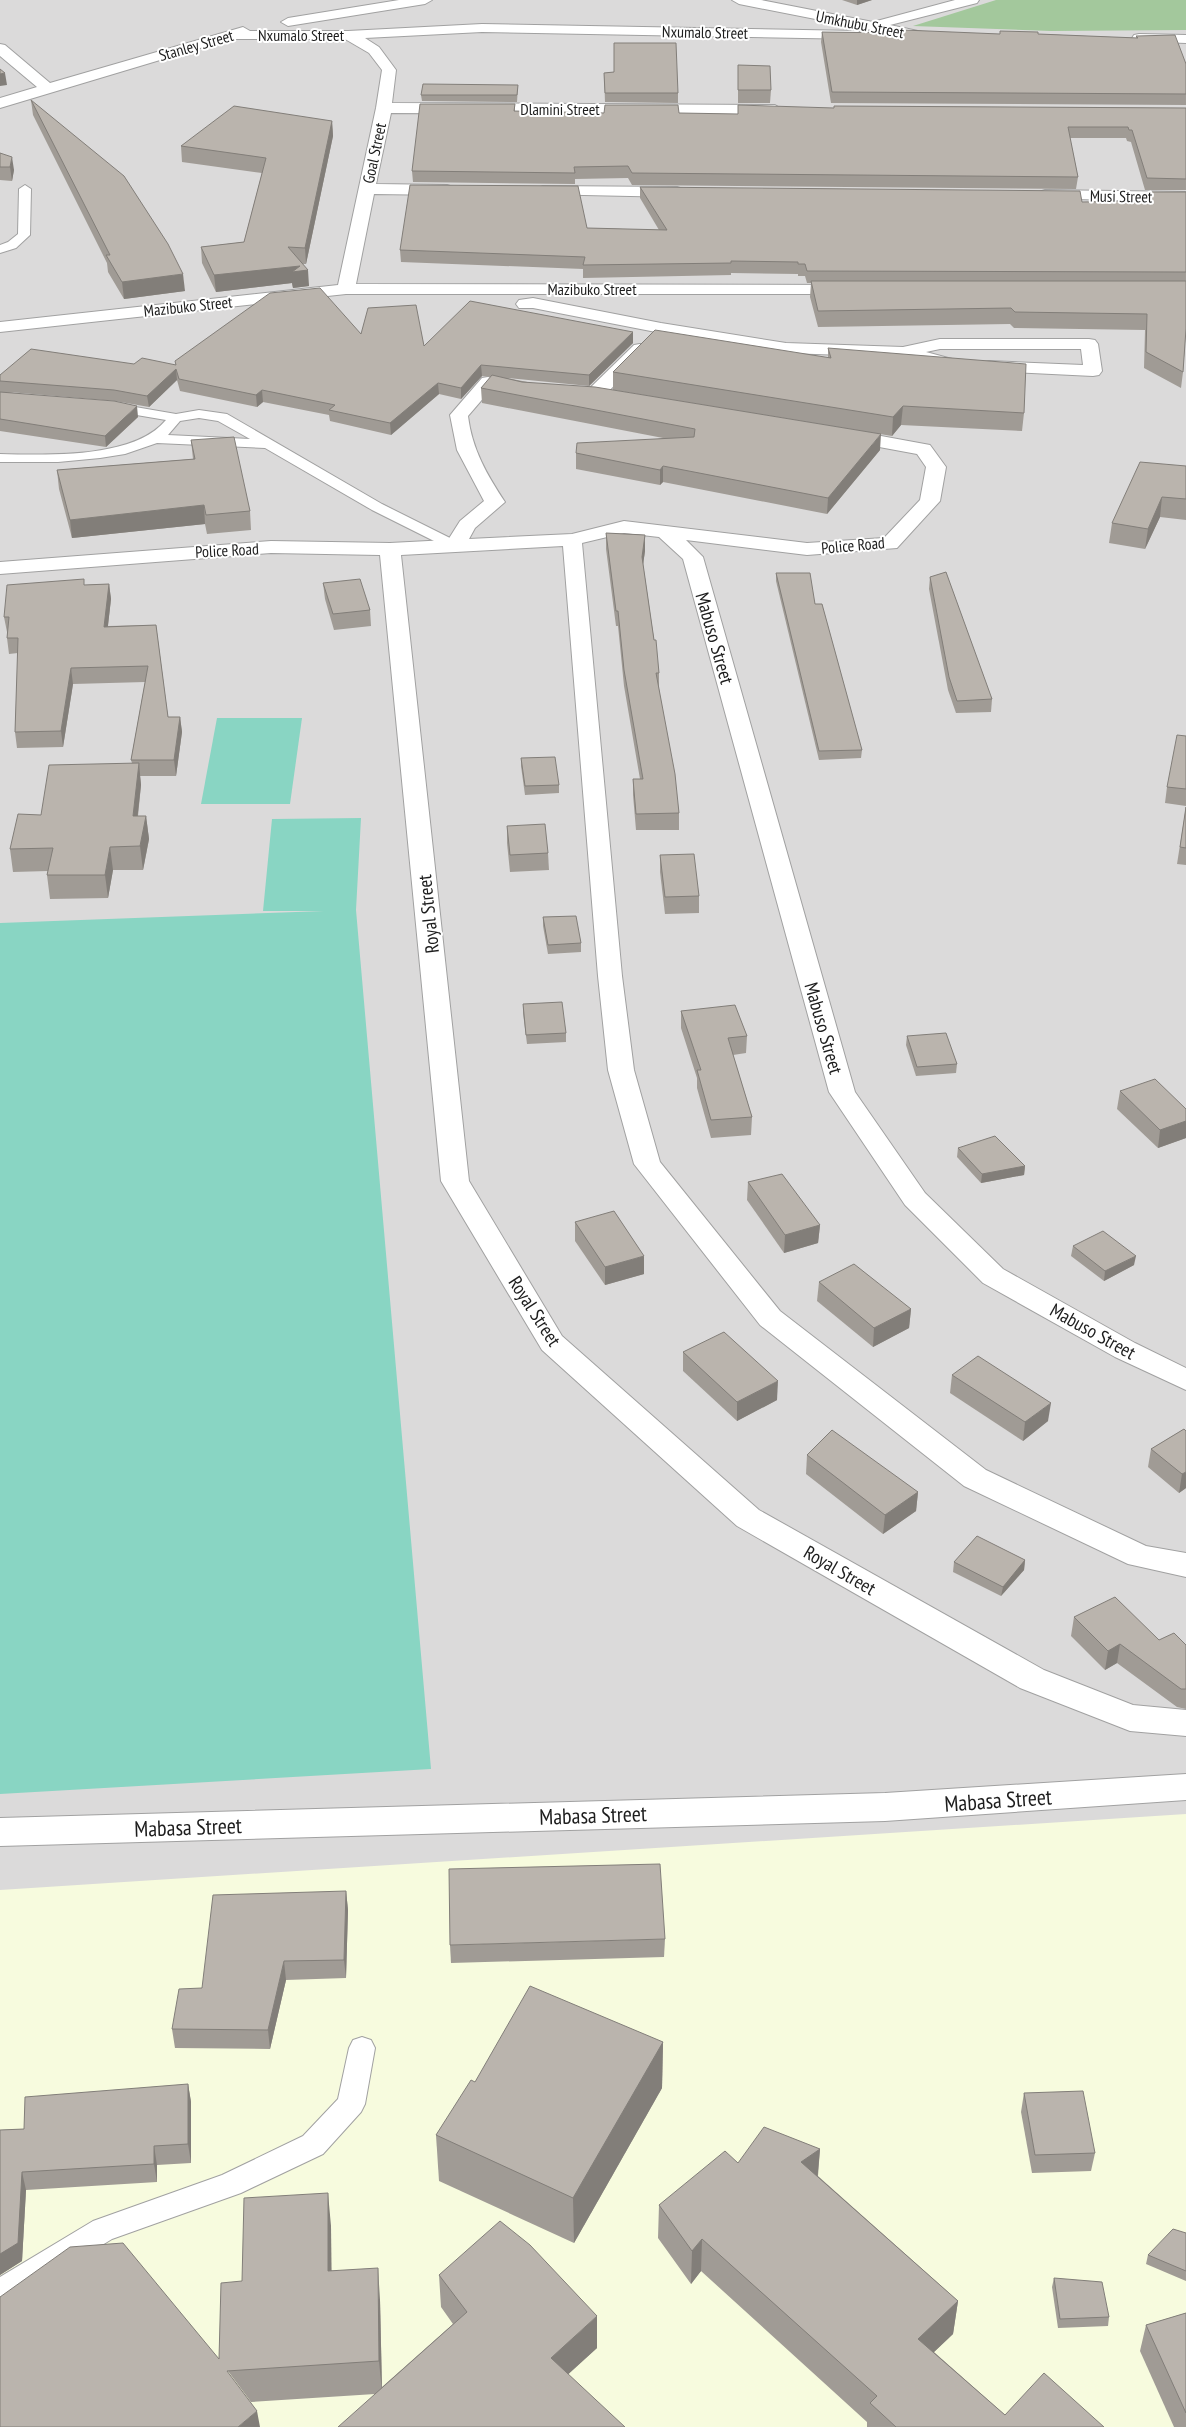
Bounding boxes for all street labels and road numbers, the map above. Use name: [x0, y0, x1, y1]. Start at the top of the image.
street label: Umkhubu Street: [814, 6, 906, 42]
street label: Nxumalo Street: [662, 21, 749, 43]
street label: Stanley Street: [156, 25, 236, 65]
street label: Nxumalo Street: [258, 25, 345, 45]
street label: Dlamini Street: [520, 99, 600, 119]
street label: Goal Street: [358, 120, 390, 185]
street label: Musi Street: [1090, 185, 1153, 207]
street label: Mazibuko Street: [547, 279, 637, 299]
street label: Mazibuko Street: [143, 291, 234, 321]
street label: Police Road: [820, 532, 886, 558]
street label: Police Road: [195, 538, 259, 562]
street label: Mabuso Street: [690, 589, 740, 687]
street label: Royal Street: [412, 873, 444, 955]
street label: Mabuso Street: [799, 979, 849, 1077]
street label: Royal Street: [503, 1271, 567, 1351]
street label: Mabuso Street: [1046, 1298, 1141, 1365]
street label: Royal Street: [800, 1540, 881, 1601]
street label: Mabasa Street: [943, 1782, 1053, 1818]
street label: Mabasa Street: [539, 1799, 647, 1831]
street label: Mabasa Street: [134, 1811, 242, 1843]

